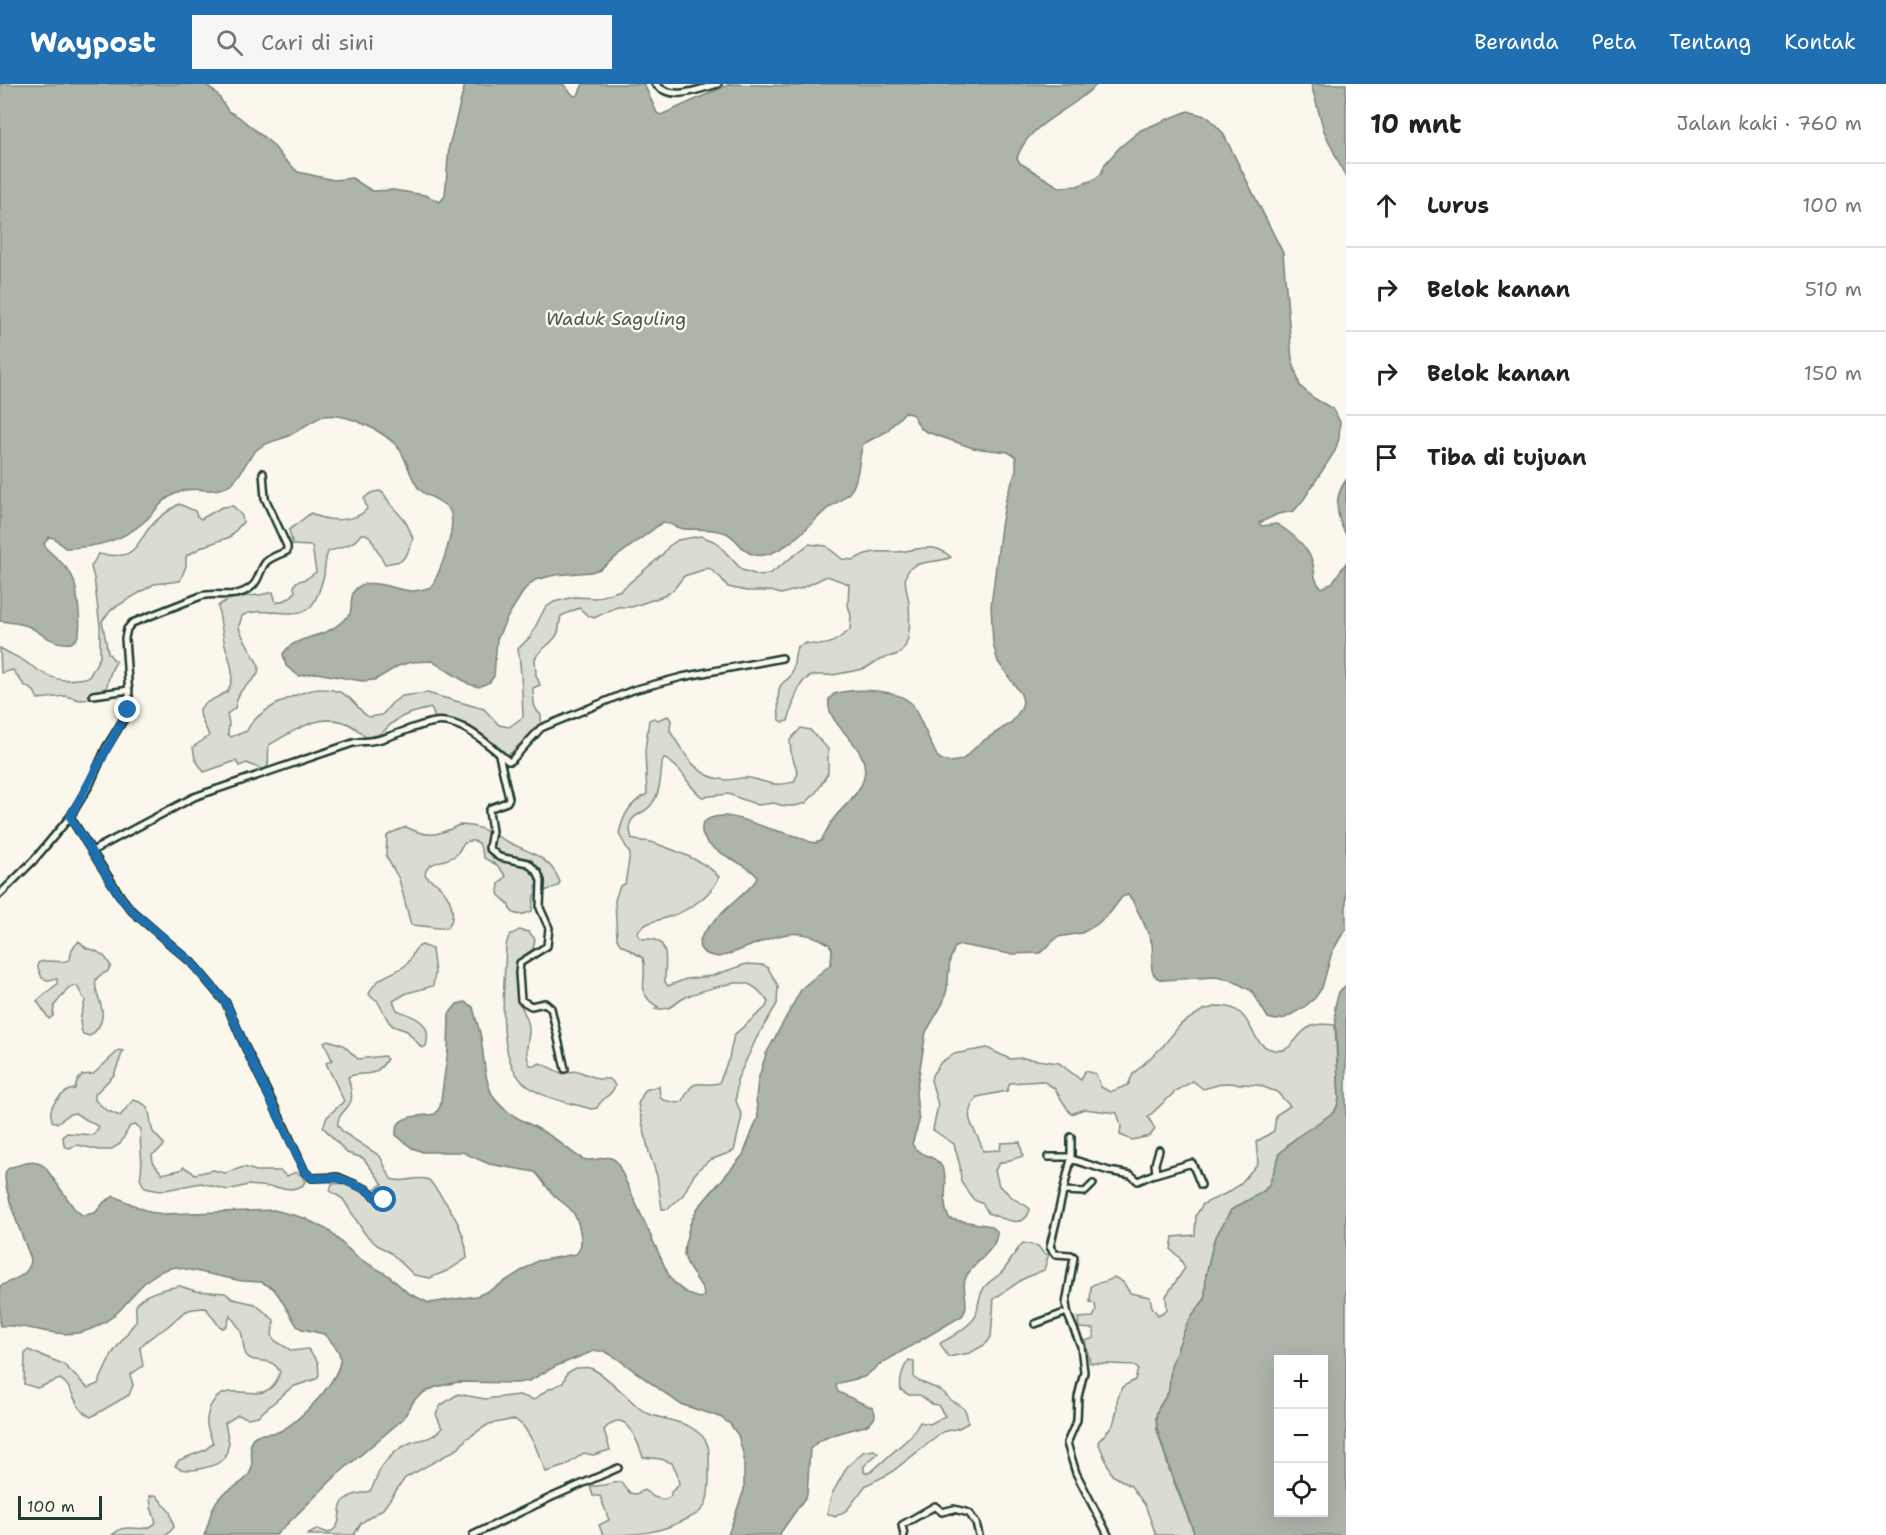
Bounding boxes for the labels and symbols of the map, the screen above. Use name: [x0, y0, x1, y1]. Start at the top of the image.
water label: Waduk Saguling: [546, 307, 686, 331]
route end: [114, 696, 140, 722]
route start: [370, 1186, 396, 1212]
scale bar: [18, 1493, 102, 1520]

